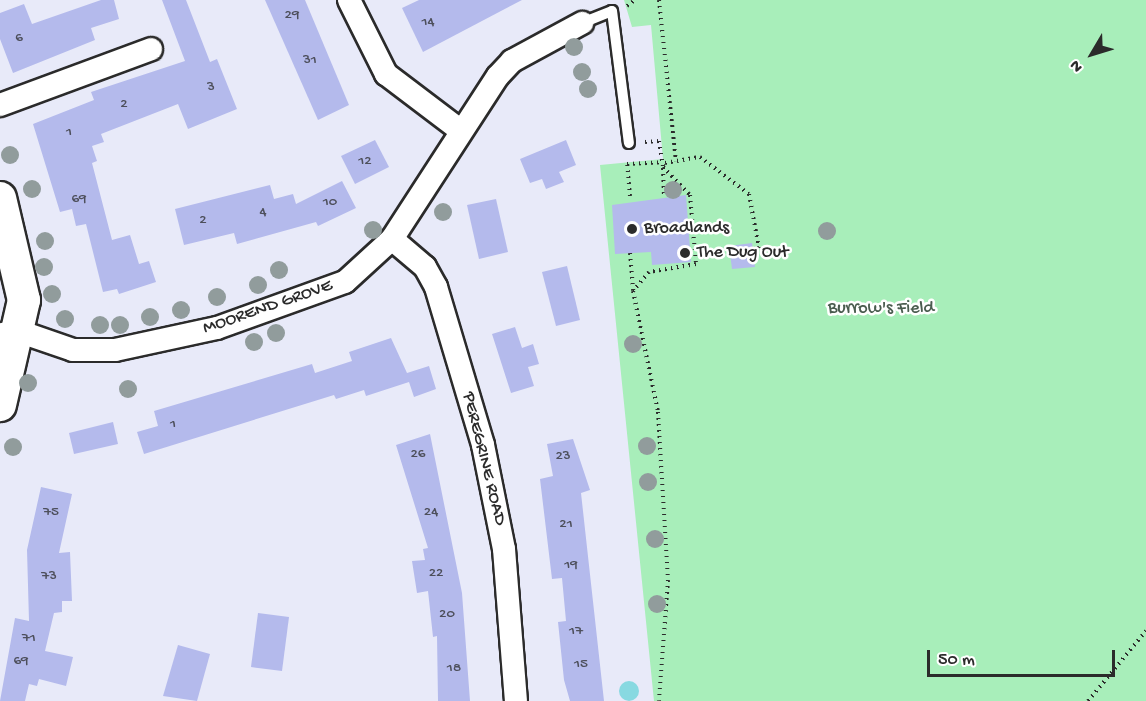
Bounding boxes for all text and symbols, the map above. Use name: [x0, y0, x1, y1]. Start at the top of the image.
house number: 29: [285, 7, 299, 25]
house number: 14: [421, 14, 435, 32]
north arrow: [1062, 24, 1122, 84]
house number: 6: [15, 30, 23, 48]
house number: 31: [303, 52, 317, 70]
text: N: [1067, 55, 1088, 75]
house number: 3: [207, 79, 215, 97]
house number: 2: [120, 96, 128, 114]
house number: 1: [66, 124, 72, 142]
house number: 12: [358, 153, 372, 171]
house number: 69: [71, 191, 87, 209]
house number: 10: [323, 194, 337, 212]
house number: 4: [259, 204, 267, 222]
house number: 2: [199, 212, 207, 230]
place label: Broadlands: [644, 218, 729, 240]
marker: Broadlands: [625, 222, 639, 236]
place label: The Dug Out: [697, 242, 788, 264]
marker: The Dug Out: [678, 246, 692, 260]
street label: MOOREND GROVE: [200, 276, 336, 340]
park label: Burrow's Field: [828, 298, 934, 320]
street label: PEREGRINE ROAD: [456, 390, 510, 528]
house number: 1: [170, 416, 176, 434]
house number: 26: [411, 446, 425, 464]
house number: 23: [555, 448, 571, 466]
house number: 75: [43, 504, 59, 522]
house number: 24: [424, 504, 438, 522]
house number: 21: [559, 516, 573, 534]
house number: 19: [564, 557, 578, 575]
house number: 22: [429, 565, 443, 583]
house number: 73: [41, 568, 57, 586]
house number: 20: [439, 606, 455, 624]
house number: 17: [569, 623, 583, 641]
house number: 71: [22, 630, 36, 648]
scale bar: [930, 638, 1118, 676]
text: 50 m: [938, 650, 975, 671]
house number: 69: [13, 653, 29, 671]
house number: 15: [574, 656, 588, 674]
house number: 18: [447, 660, 461, 678]

